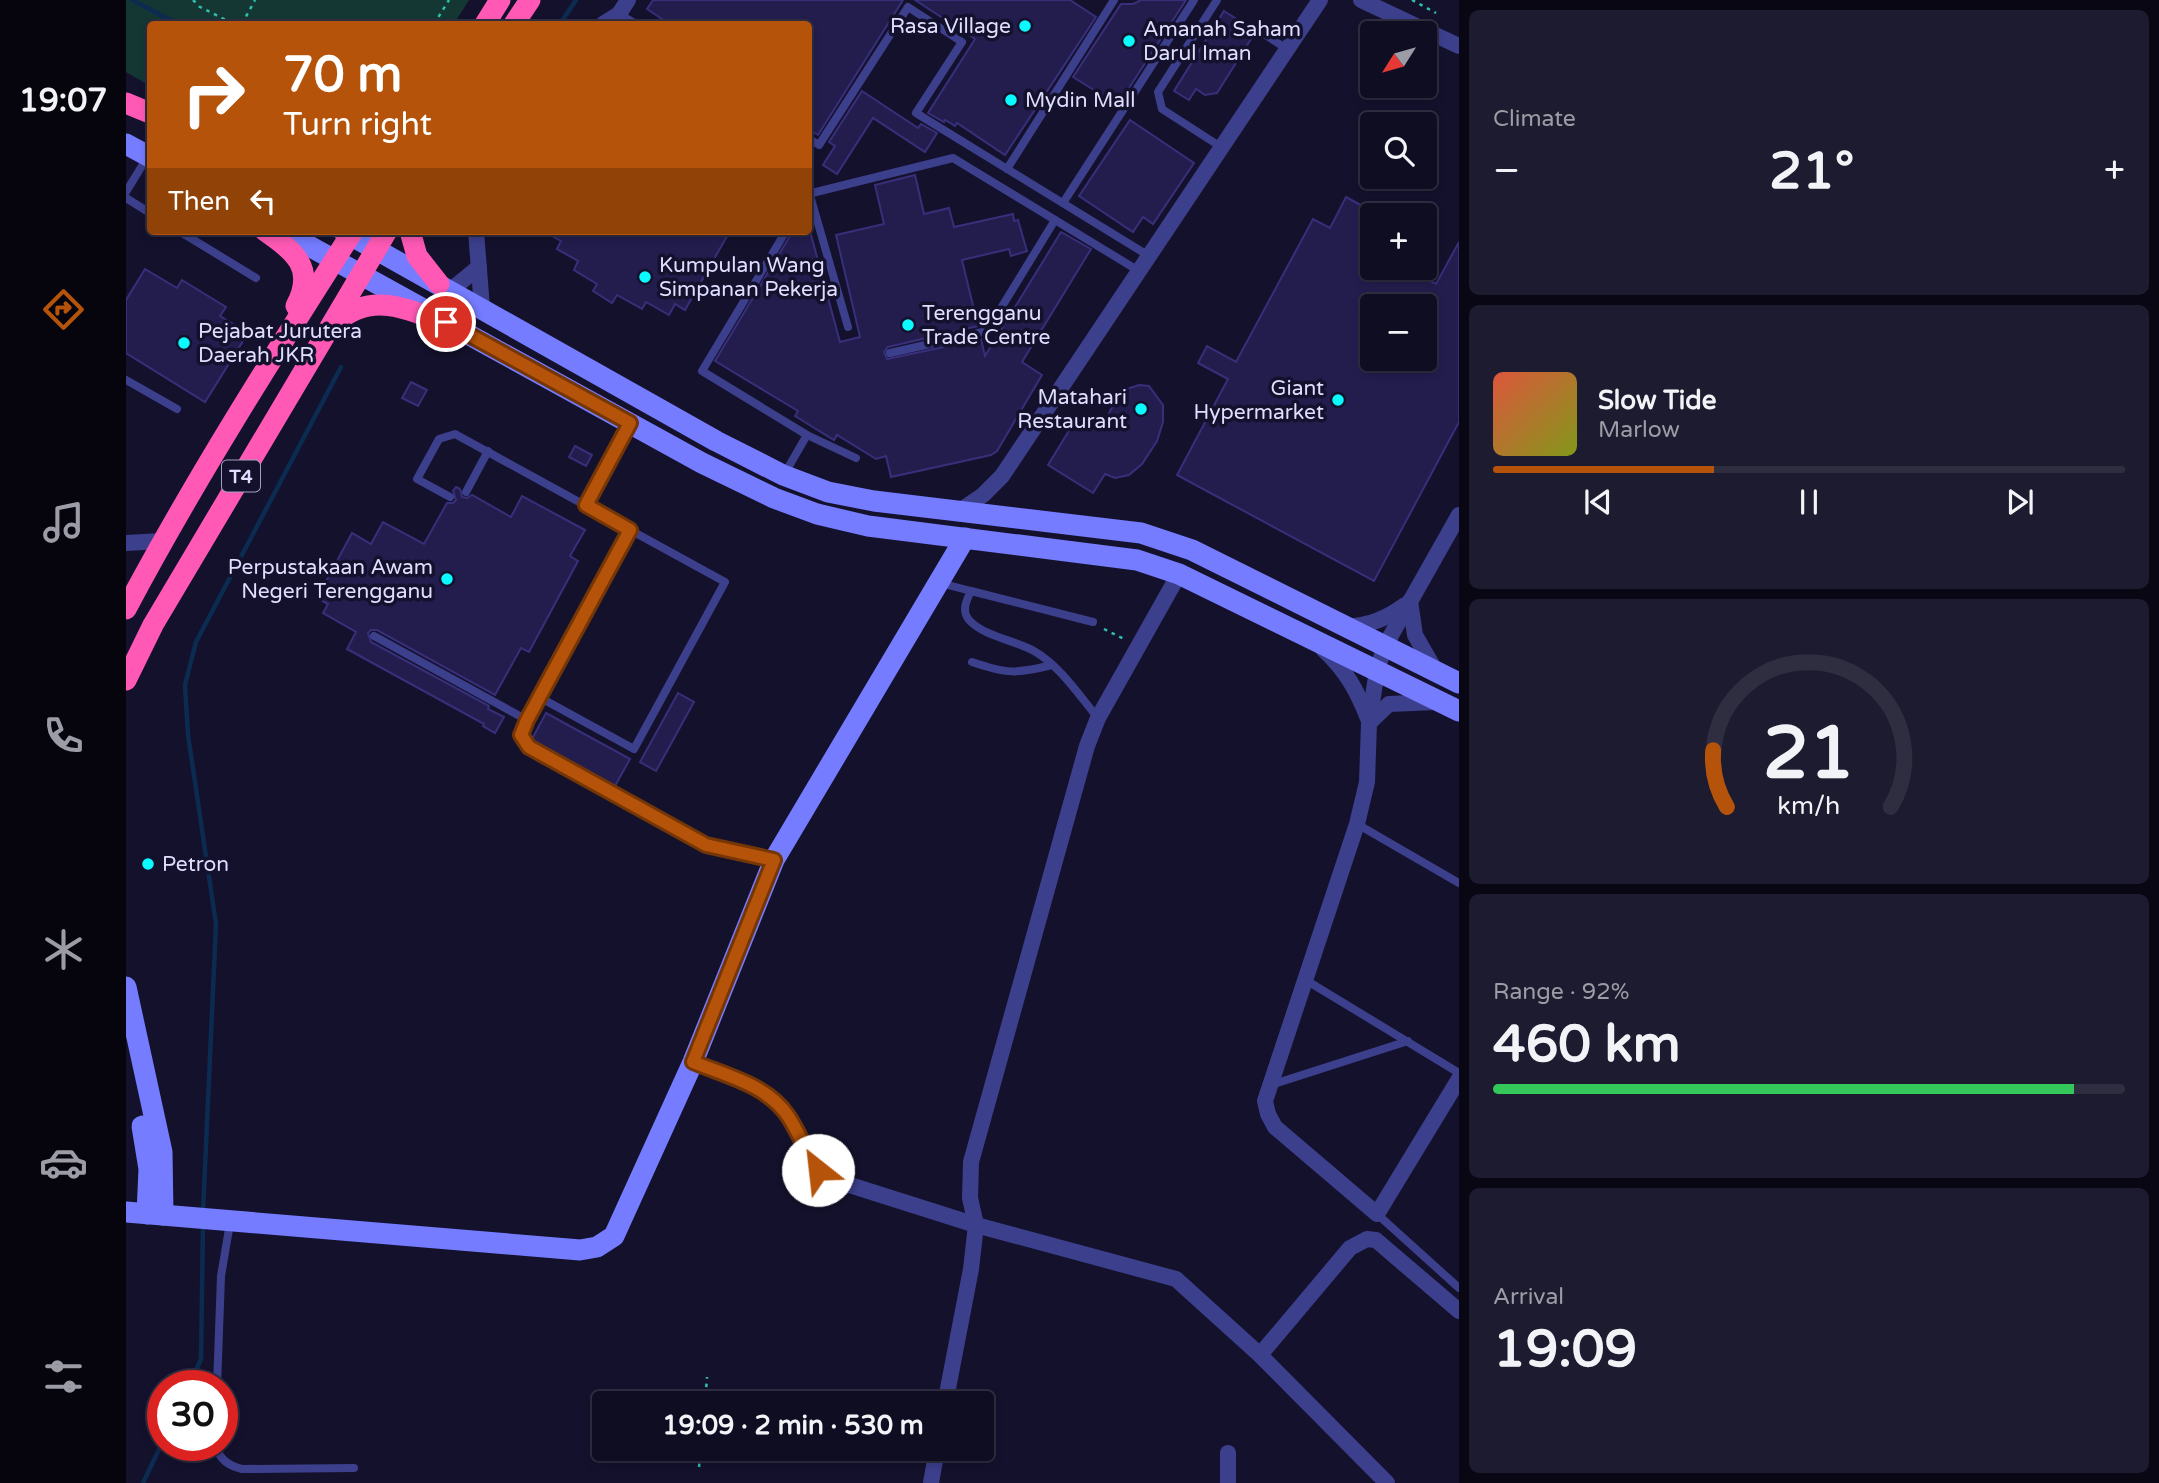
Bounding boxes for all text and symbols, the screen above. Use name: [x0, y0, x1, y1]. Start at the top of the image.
place label: Rasa Village: [890, 14, 1011, 39]
place label: Amanah Saham Darul Iman: [1143, 17, 1301, 66]
marker: Rasa Village: [1017, 18, 1033, 34]
north arrow: [1360, 21, 1437, 98]
map controls: [1360, 21, 1437, 371]
marker: Amanah Saham Darul Iman: [1121, 33, 1137, 49]
text: 70 m: [283, 46, 402, 105]
icon: right: [168, 49, 259, 140]
text: 19:07: [19, 82, 107, 120]
place label: Mydin Mall: [1025, 88, 1136, 113]
marker: Mydin Mall: [1003, 92, 1019, 108]
text: Climate: [1493, 105, 1576, 133]
text: Turn right: [283, 106, 432, 144]
button: search: [1360, 112, 1437, 189]
text: 21°: [1769, 140, 1854, 203]
text: −: [1493, 148, 1520, 194]
text: +: [2104, 148, 2125, 194]
icon: left: [244, 182, 282, 220]
text: Then: [168, 186, 230, 217]
button: +: [1360, 203, 1437, 280]
place label: Kumpulan Wang Simpanan Pekerja: [659, 253, 838, 302]
marker: Kumpulan Wang Simpanan Pekerja: [637, 269, 653, 285]
icon: directions: [39, 285, 88, 334]
pin: [416, 292, 476, 352]
button: −: [1360, 294, 1437, 371]
place label: Terengganu Trade Centre: [922, 301, 1050, 350]
icon: arrive: [427, 303, 465, 341]
marker: Terengganu Trade Centre: [900, 317, 916, 333]
place label: Pejabat Jurutera Daerah JKR: [198, 319, 362, 368]
marker: Pejabat Jurutera Daerah JKR: [176, 335, 192, 351]
place label: Giant Hypermarket: [1194, 376, 1324, 425]
place label: Matahari Restaurant: [1017, 385, 1127, 434]
text: Slow Tide: [1598, 385, 1716, 416]
marker: Giant Hypermarket: [1330, 392, 1346, 408]
marker: Matahari Restaurant: [1133, 401, 1149, 417]
text: Marlow: [1598, 416, 1680, 444]
road number: T4: [222, 461, 260, 491]
icon: previous: [1579, 483, 1617, 521]
icon: pause: [1790, 483, 1828, 521]
icon: next: [2001, 483, 2039, 521]
icon: music: [39, 498, 88, 547]
place label: Perpustakaan Awam Negeri Terengganu: [228, 555, 433, 604]
marker: Perpustakaan Awam Negeri Terengganu: [439, 571, 455, 587]
icon: phone: [39, 711, 88, 760]
text: 21: [1763, 711, 1855, 799]
text: km/h: [1778, 791, 1840, 821]
place label: Petron: [162, 852, 229, 877]
marker: Petron: [140, 856, 156, 872]
icon: climate: [39, 925, 88, 974]
text: Range · 92%: [1493, 978, 1629, 1006]
text: 460 km: [1493, 1013, 1681, 1076]
position arrow: [781, 1133, 855, 1207]
icon: car: [39, 1138, 88, 1187]
text: Arrival: [1493, 1283, 1564, 1311]
text: 19:09: [1493, 1318, 1637, 1381]
icon: filters: [39, 1352, 88, 1401]
speed limit sign: 30: [147, 1370, 238, 1461]
text: 19:09 · 2 min · 530 m: [662, 1410, 924, 1441]

